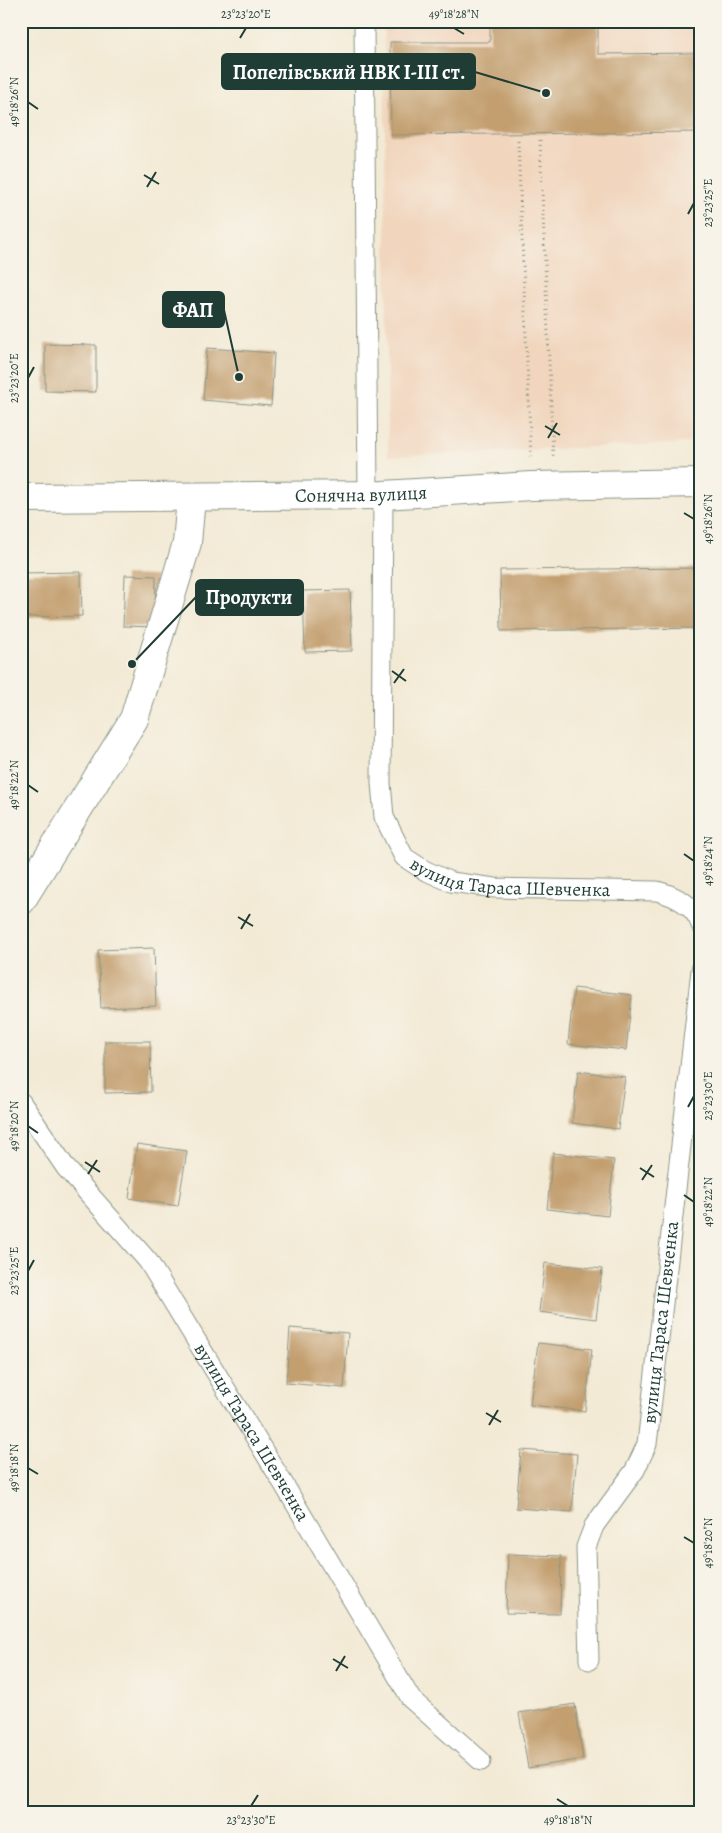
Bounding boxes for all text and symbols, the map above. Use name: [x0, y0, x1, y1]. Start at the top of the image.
text: 23°23'20"E: [221, 6, 271, 22]
text: 49°18'28"N: [429, 6, 480, 22]
callout: Попелівський НВК І-ІІІ ст.: [222, 54, 475, 89]
text: Попелівський НВК І-ІІІ ст.: [233, 59, 465, 86]
text: 49°18'26"N: [6, 77, 22, 127]
text: 23°23'25"E: [700, 179, 716, 227]
callout: ФАП: [163, 292, 224, 327]
text: ФАП: [172, 297, 214, 324]
text: 23°23'20"E: [6, 353, 22, 403]
street label: Сонячна вулиця: [295, 479, 428, 509]
text: 49°18'26"N: [700, 494, 716, 544]
callout: Продукти: [196, 580, 303, 615]
text: Продукти: [206, 584, 293, 611]
text: 49°18'22"N: [6, 760, 22, 810]
text: 49°18'24"N: [700, 836, 716, 886]
street label: вулиця Тараса Шевченка: [405, 851, 611, 903]
text: 23°23'30"E: [700, 1071, 716, 1121]
text: 49°18'20"N: [6, 1100, 22, 1151]
text: 49°18'22"N: [700, 1177, 716, 1227]
street label: вулиця Тараса Шевченка: [636, 1219, 685, 1425]
text: 23°23'25"E: [6, 1247, 22, 1295]
street label: вулиця Тараса Шевченка: [188, 1338, 316, 1526]
text: 49°18'18"N: [6, 1443, 22, 1492]
text: 49°18'20"N: [700, 1517, 716, 1568]
text: 23°23'30"E: [226, 1812, 276, 1828]
text: 49°18'18"N: [544, 1812, 593, 1828]

